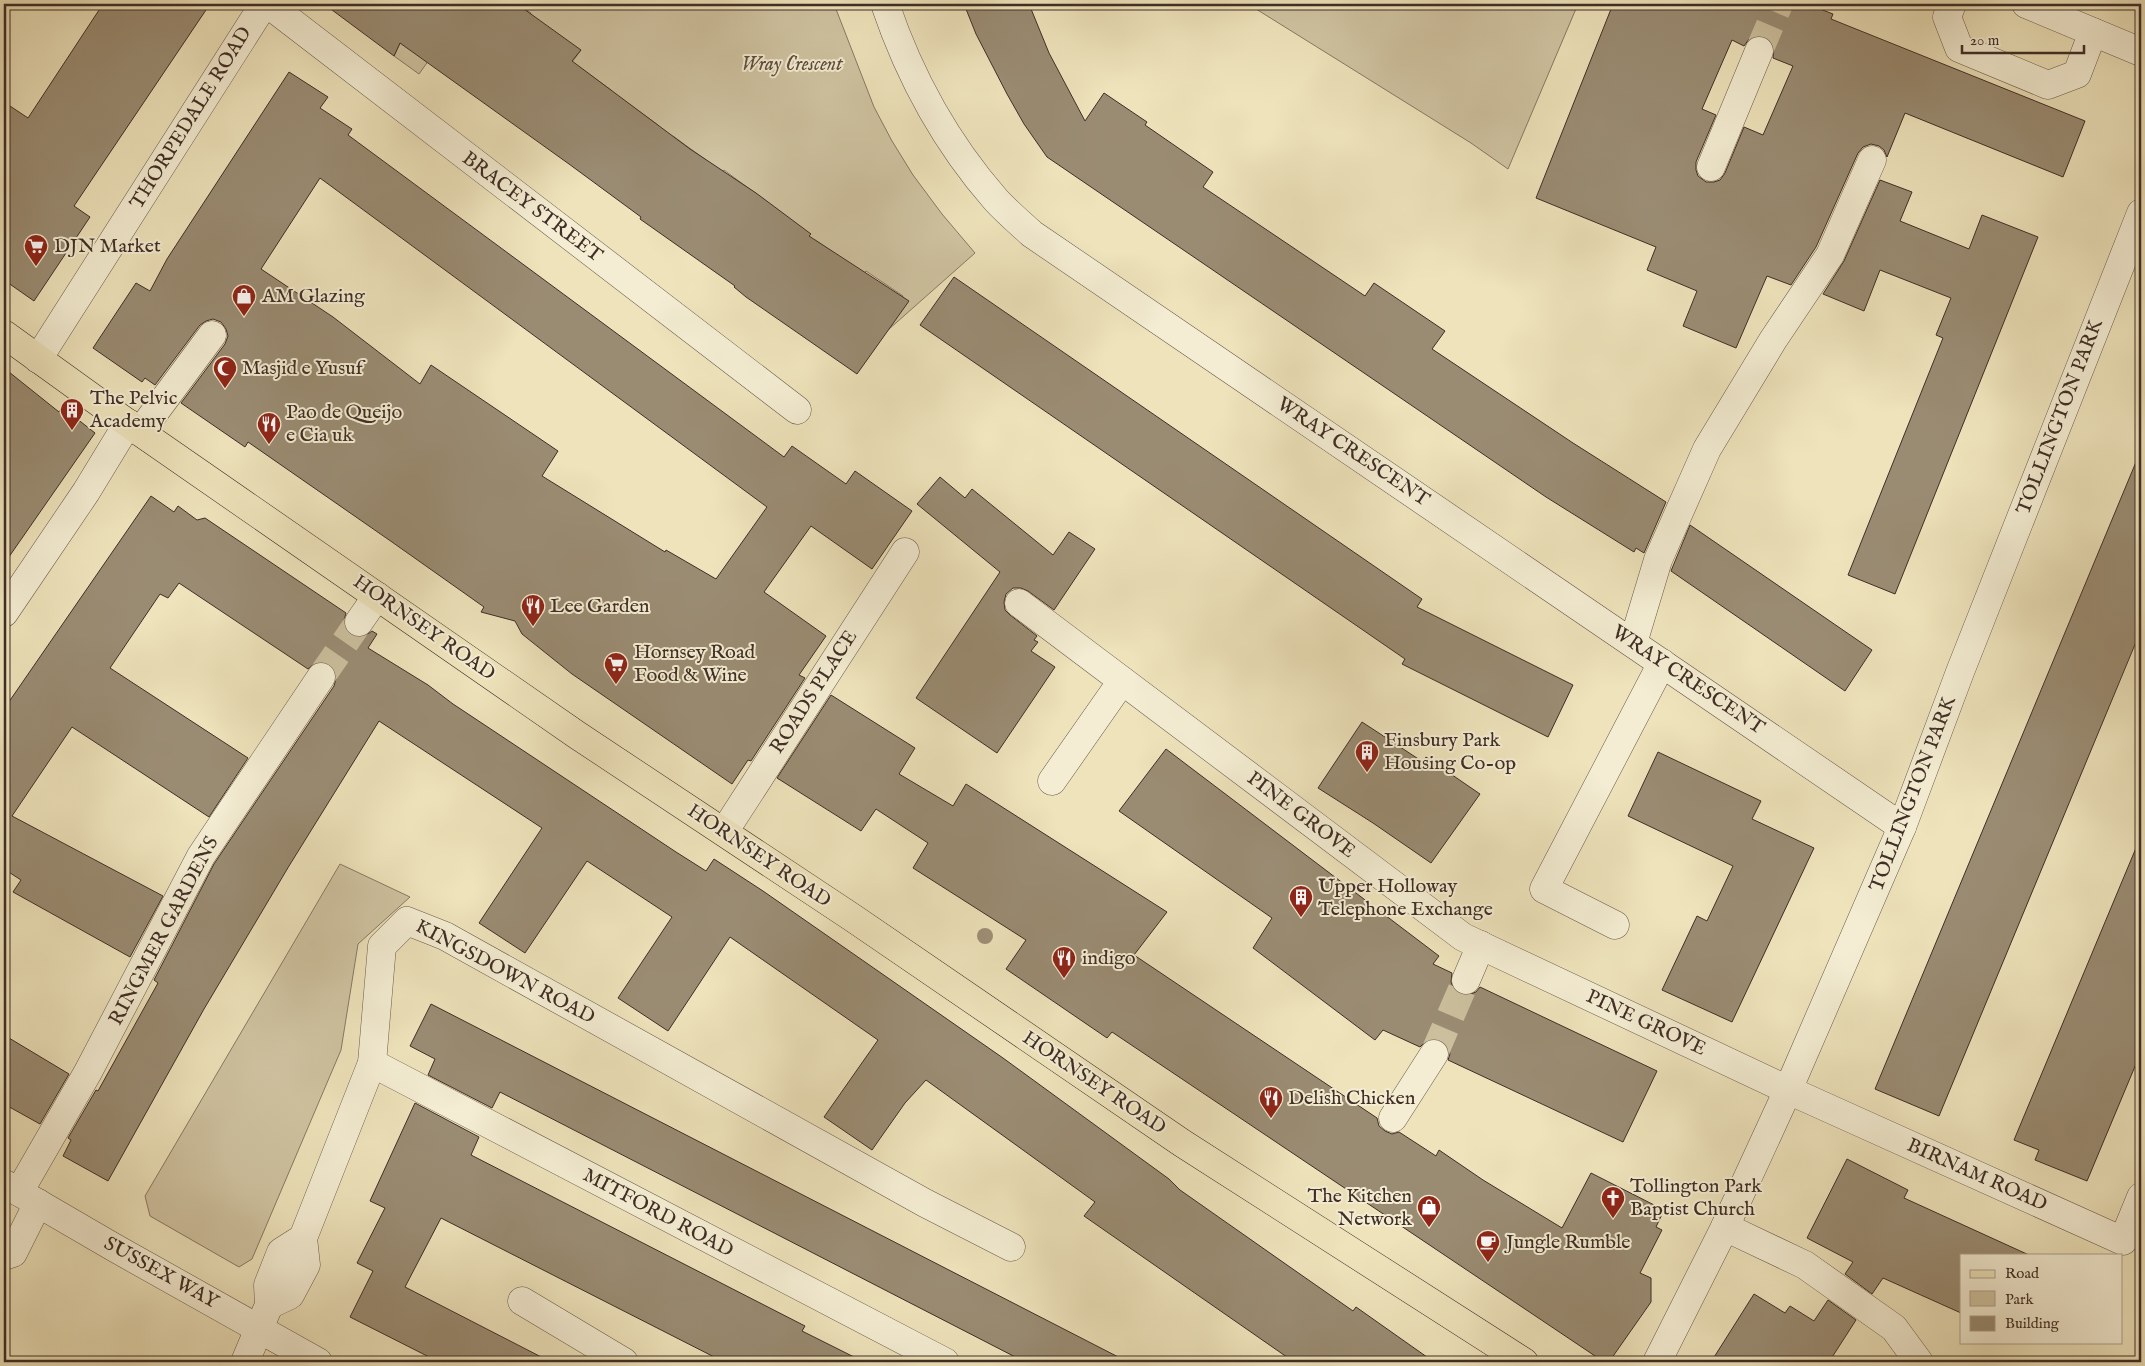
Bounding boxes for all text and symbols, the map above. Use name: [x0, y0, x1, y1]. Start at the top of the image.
street label: THORPEDALE ROAD: [125, 22, 257, 214]
scale bar: [1962, 22, 2085, 54]
text: 20 m: [1970, 31, 2000, 50]
park label: Wray Crescent: [741, 52, 844, 77]
street label: BRACEY STREET: [457, 146, 608, 268]
supermarket icon: DJN Market: [23, 233, 49, 267]
place label: DJN Market: [54, 234, 161, 259]
shop icon: AM Glazing: [231, 283, 257, 317]
place label: AM Glazing: [261, 284, 366, 309]
street label: TOLLINGTON PARK: [2011, 315, 2109, 518]
mosque icon: Masjid e Yusuf: [212, 355, 238, 389]
place label: Masjid e Yusuf: [242, 356, 367, 381]
place label: The Pelvic Academy: [89, 386, 177, 434]
street label: WRAY CRESCENT: [1272, 392, 1435, 513]
building icon: The Pelvic Academy: [59, 397, 85, 431]
place label: Pao de Queijo e Cia uk: [286, 400, 402, 448]
restaurant icon: Pao de Queijo e Cia uk: [256, 411, 282, 445]
street label: HORNSEY ROAD: [348, 570, 500, 686]
restaurant icon: Lee Garden: [520, 593, 546, 627]
place label: Lee Garden: [550, 594, 650, 619]
street label: WRAY CRESCENT: [1607, 620, 1770, 741]
street label: ROADS PLACE: [765, 625, 863, 758]
place label: Hornsey Road Food & Wine: [634, 640, 756, 688]
supermarket icon: Hornsey Road Food & Wine: [603, 651, 629, 685]
street label: TOLLINGTON PARK: [1864, 692, 1962, 895]
place label: Finsbury Park Housing Co-op: [1384, 728, 1516, 776]
building icon: Finsbury Park Housing Co-op: [1354, 739, 1380, 773]
street label: PINE GROVE: [1242, 766, 1360, 864]
street label: HORNSEY ROAD: [682, 799, 836, 913]
street label: RINGMER GARDENS: [104, 832, 224, 1030]
place label: Upper Holloway Telephone Exchange: [1318, 874, 1493, 922]
building icon: Upper Holloway Telephone Exchange: [1288, 884, 1314, 918]
street label: KINGSDOWN ROAD: [411, 914, 599, 1030]
restaurant icon: indigo: [1051, 945, 1077, 979]
place label: indigo: [1082, 946, 1136, 971]
street label: PINE GROVE: [1582, 984, 1710, 1062]
street label: HORNSEY ROAD: [1017, 1026, 1171, 1140]
restaurant icon: Delish Chicken: [1258, 1085, 1284, 1119]
place label: Delish Chicken: [1288, 1086, 1416, 1111]
street label: BIRNAM ROAD: [1903, 1133, 2051, 1217]
street label: MITFORD ROAD: [578, 1163, 738, 1263]
place label: Tollington Park Baptist Church: [1630, 1174, 1762, 1222]
place label: The Kitchen Network: [1308, 1184, 1412, 1232]
church icon: Tollington Park Baptist Church: [1600, 1185, 1626, 1219]
shop icon: The Kitchen Network: [1416, 1194, 1442, 1228]
cafe icon: Jungle Rumble: [1475, 1229, 1501, 1263]
place label: Jungle Rumble: [1504, 1230, 1630, 1255]
street label: SUSSEX WAY: [99, 1231, 224, 1315]
legend: [1960, 1254, 2122, 1344]
text: Road: [2005, 1264, 2040, 1283]
text: Park: [2005, 1290, 2035, 1309]
text: Building: [2005, 1314, 2060, 1333]

